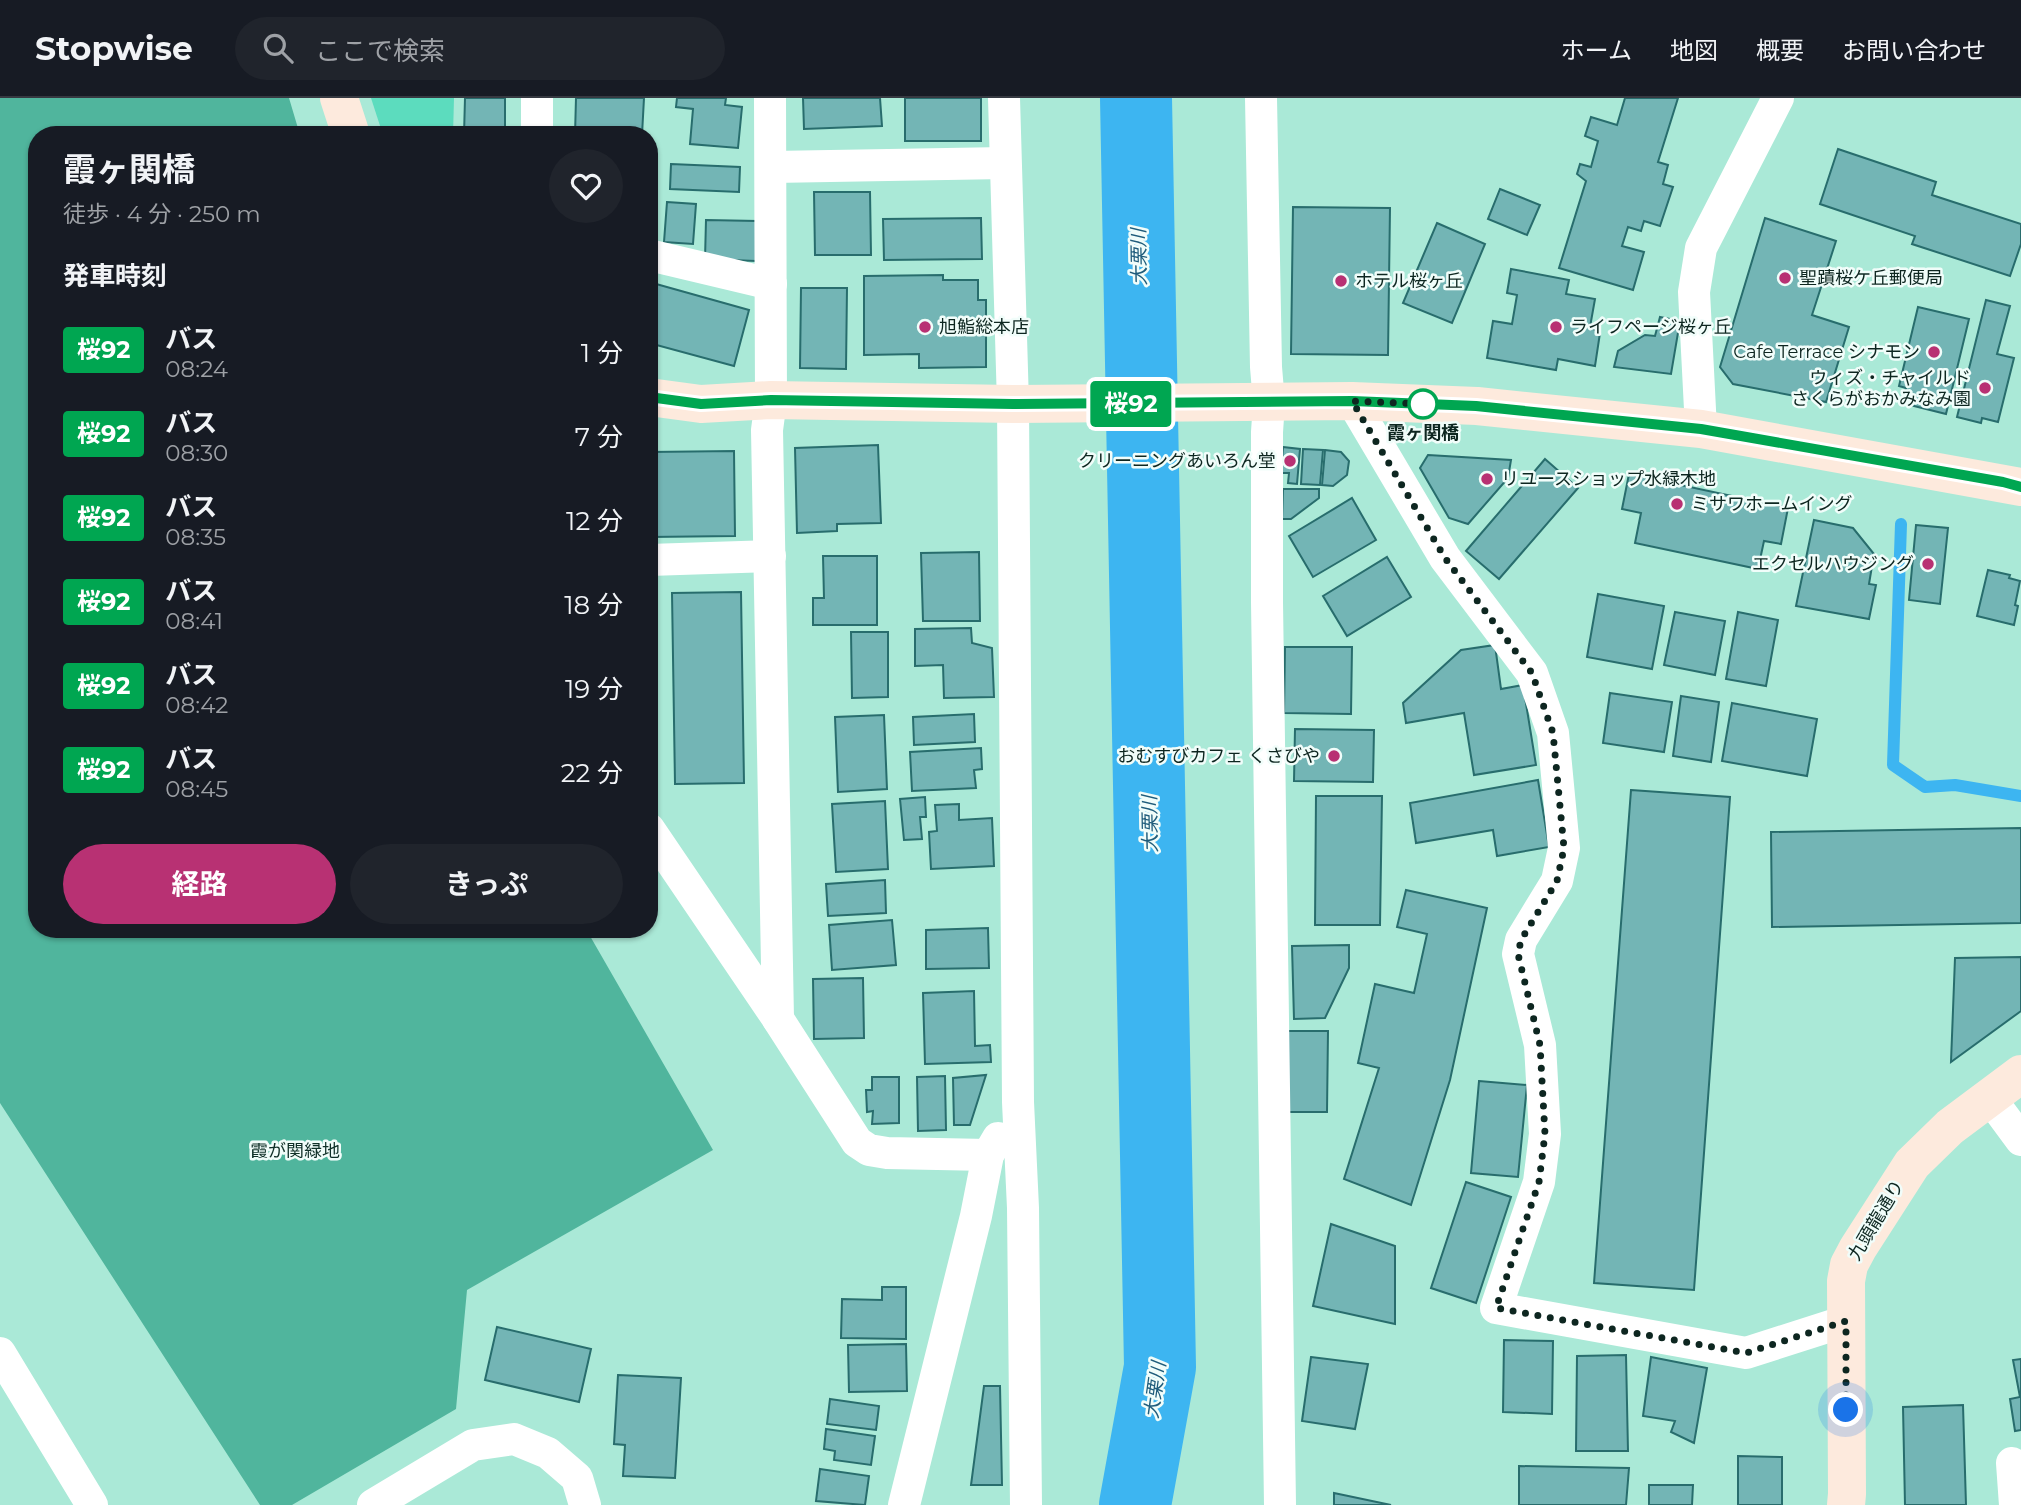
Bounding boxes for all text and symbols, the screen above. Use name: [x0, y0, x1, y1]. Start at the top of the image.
search box: [235, 17, 725, 80]
text: Stopwise: [35, 28, 193, 68]
icon: search: [259, 29, 297, 67]
text: ここで検索: [315, 35, 445, 67]
text: ホーム: [1561, 36, 1632, 65]
text: 地図: [1670, 36, 1718, 65]
text: 概要: [1756, 36, 1804, 65]
text: お問い合わせ: [1842, 36, 1986, 65]
text: 霞ヶ関橋: [63, 149, 195, 189]
button: heart: [549, 149, 623, 223]
text: 徒歩 · 4 分 · 250 m: [63, 200, 261, 228]
water label: 大栗川: [1127, 226, 1151, 286]
text: 発車時刻: [63, 260, 167, 292]
place label: 聖蹟桜ケ丘郵便局: [1799, 267, 1943, 289]
place label: ホテル桜ヶ丘: [1355, 270, 1463, 292]
marker: 聖蹟桜ケ丘郵便局: [1777, 270, 1793, 286]
marker: ホテル桜ヶ丘: [1333, 273, 1349, 289]
place label: 旭鮨総本店: [939, 316, 1029, 338]
place label: ライフページ桜ヶ丘: [1570, 316, 1732, 338]
marker: 旭鮨総本店: [917, 319, 933, 335]
marker: ライフページ桜ヶ丘: [1548, 319, 1564, 335]
text: バス: [165, 323, 217, 355]
text: 桜92: [77, 335, 130, 364]
text: 1 分: [581, 337, 623, 369]
place label: Cafe Terrace シナモン: [1733, 341, 1920, 363]
marker: Cafe Terrace シナモン: [1926, 344, 1942, 360]
text: 08:24: [165, 355, 228, 383]
place label: ウィズ・チャイルド さくらがおかみなみ園: [1791, 367, 1971, 410]
marker: ウィズ・チャイルド さくらがおかみなみ園: [1977, 380, 1993, 396]
line badge: 桜92: [1091, 381, 1171, 427]
text: 桜92: [1104, 389, 1158, 418]
marker: 霞ヶ関橋: [1408, 389, 1438, 419]
text: バス: [165, 407, 217, 439]
text: 桜92: [77, 419, 130, 448]
text: 7 分: [575, 421, 623, 453]
place label: 霞ヶ関橋: [1387, 422, 1459, 444]
text: 08:30: [165, 439, 228, 467]
place label: クリーニングあいろん堂: [1078, 450, 1276, 472]
marker: クリーニングあいろん堂: [1282, 453, 1298, 469]
place label: リユースショップ水緑木地: [1501, 468, 1716, 490]
marker: リユースショップ水緑木地: [1479, 471, 1495, 487]
text: バス: [165, 491, 217, 523]
place label: ミサワホームイング: [1691, 493, 1852, 515]
marker: ミサワホームイング: [1669, 496, 1685, 512]
text: 桜92: [77, 503, 130, 532]
text: 12 分: [566, 505, 623, 537]
text: 08:35: [165, 523, 226, 551]
place label: エクセルハウジング: [1752, 553, 1914, 575]
marker: エクセルハウジング: [1920, 556, 1936, 572]
text: バス: [165, 575, 217, 607]
text: 桜92: [77, 587, 130, 616]
text: 18 分: [564, 589, 623, 621]
text: 08:41: [165, 607, 223, 635]
text: バス: [165, 659, 217, 691]
text: 桜92: [77, 671, 130, 700]
text: 19 分: [565, 673, 623, 705]
text: 08:42: [165, 691, 228, 719]
text: バス: [165, 743, 217, 775]
place label: おむすびカフェ くさびや: [1117, 745, 1320, 767]
marker: おむすびカフェ くさびや: [1326, 748, 1342, 764]
text: 桜92: [77, 755, 130, 784]
text: 22 分: [561, 757, 623, 789]
text: 08:45: [165, 775, 228, 803]
water label: 大栗川: [1138, 793, 1162, 853]
button: 経路: [63, 844, 336, 924]
button: きっぷ: [350, 844, 623, 924]
park label: 霞が関緑地: [250, 1140, 340, 1162]
street label: 九頭龍通り: [1843, 1176, 1909, 1264]
water label: 大栗川: [1140, 1358, 1171, 1420]
your location: [1828, 1392, 1863, 1427]

